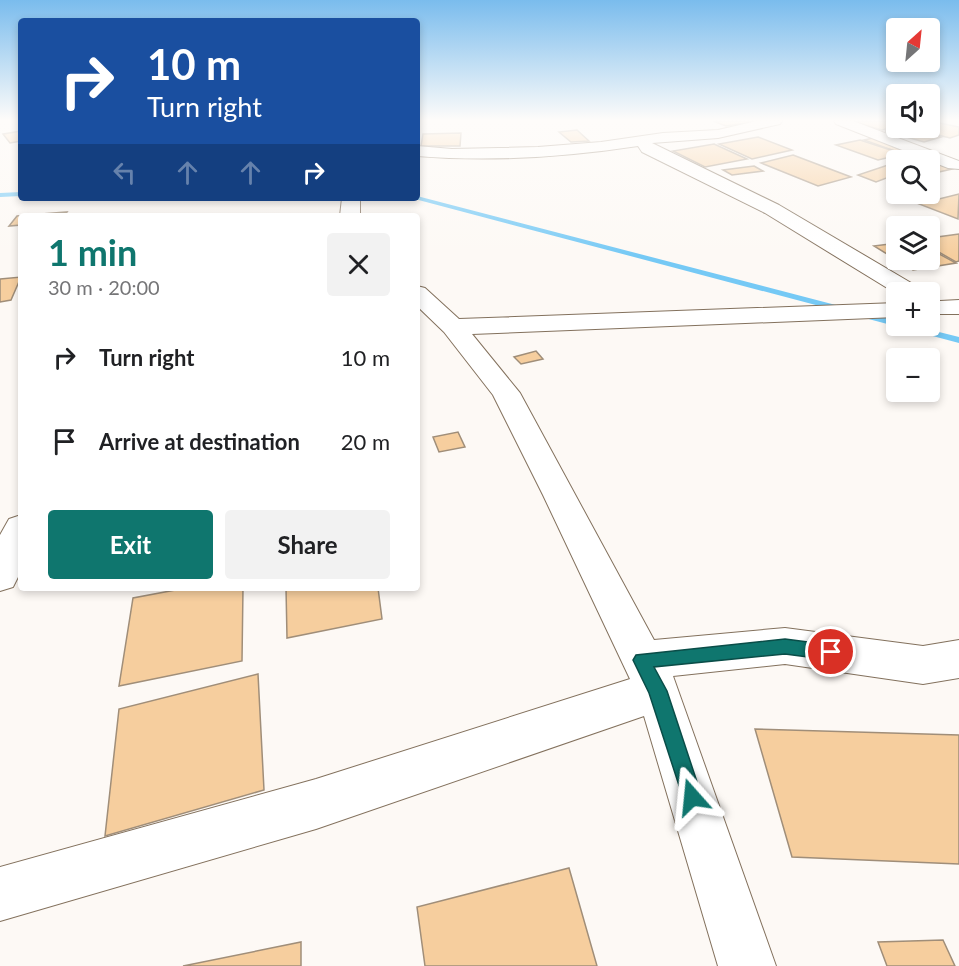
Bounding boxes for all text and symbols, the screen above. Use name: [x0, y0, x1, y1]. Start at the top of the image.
north arrow: [886, 18, 940, 72]
map controls: [886, 18, 940, 402]
text: 10 m: [147, 39, 241, 89]
icon: right: [48, 42, 126, 120]
button: sound: [886, 84, 940, 138]
text: Turn right: [147, 90, 262, 123]
button: search: [886, 150, 940, 204]
icon: left: [108, 156, 141, 189]
icon: ahead: [171, 156, 204, 189]
icon: ahead: [234, 156, 267, 189]
icon: right: [297, 156, 330, 189]
button: layers: [886, 216, 940, 270]
text: 1 min: [48, 230, 137, 274]
button: close: [327, 233, 390, 296]
text: 30 m · 20:00: [48, 275, 160, 299]
button: +: [886, 282, 940, 336]
icon: right: [48, 341, 81, 374]
text: Turn right: [99, 344, 194, 371]
text: 10 m: [341, 344, 390, 371]
button: −: [886, 348, 940, 402]
icon: arrive: [48, 425, 81, 458]
text: Arrive at destination: [99, 428, 300, 455]
text: 20 m: [341, 428, 390, 455]
button: Exit: [48, 510, 213, 579]
button: Share: [225, 510, 390, 579]
pin: [805, 626, 856, 677]
icon: arrive: [814, 635, 847, 668]
position arrow: [660, 765, 724, 829]

